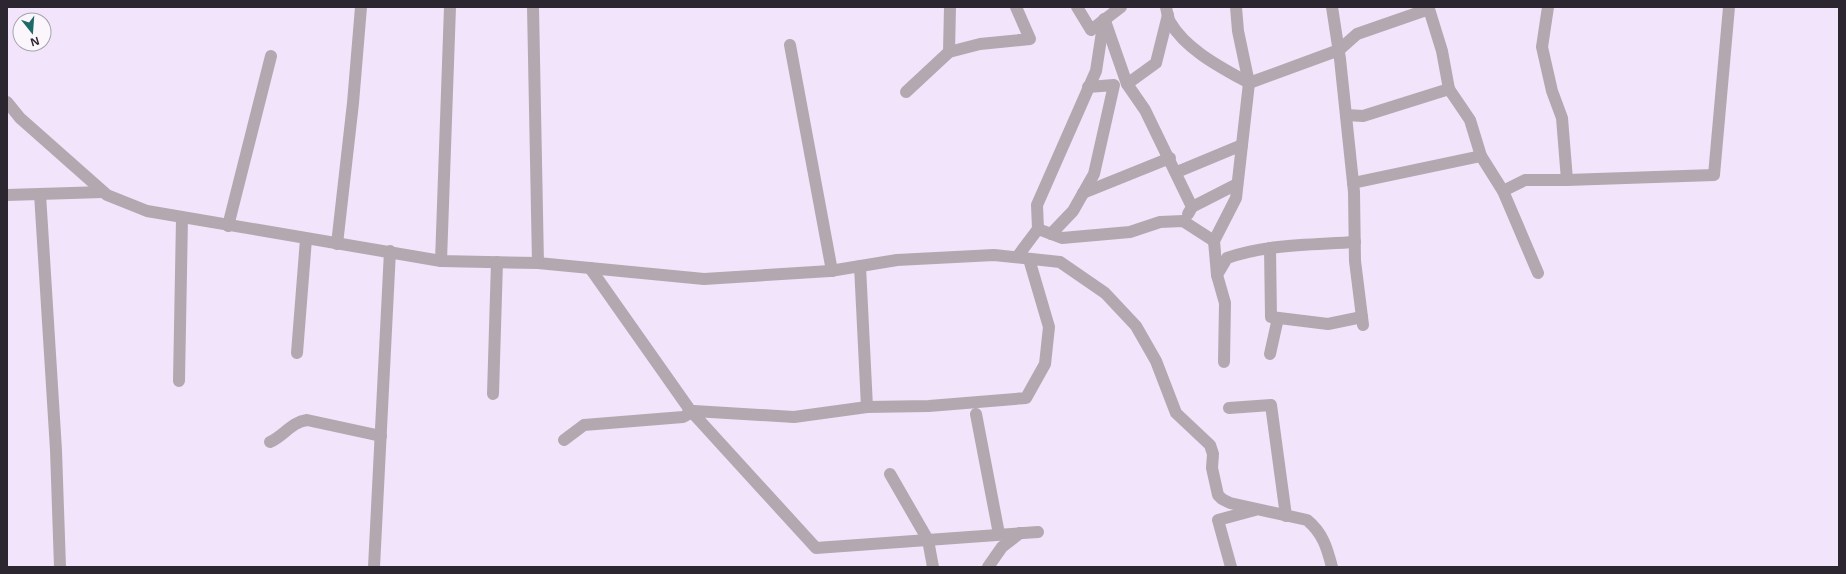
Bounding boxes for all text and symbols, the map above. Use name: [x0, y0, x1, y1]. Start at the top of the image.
north arrow: [12, 12, 52, 52]
text: N: [29, 34, 42, 51]

